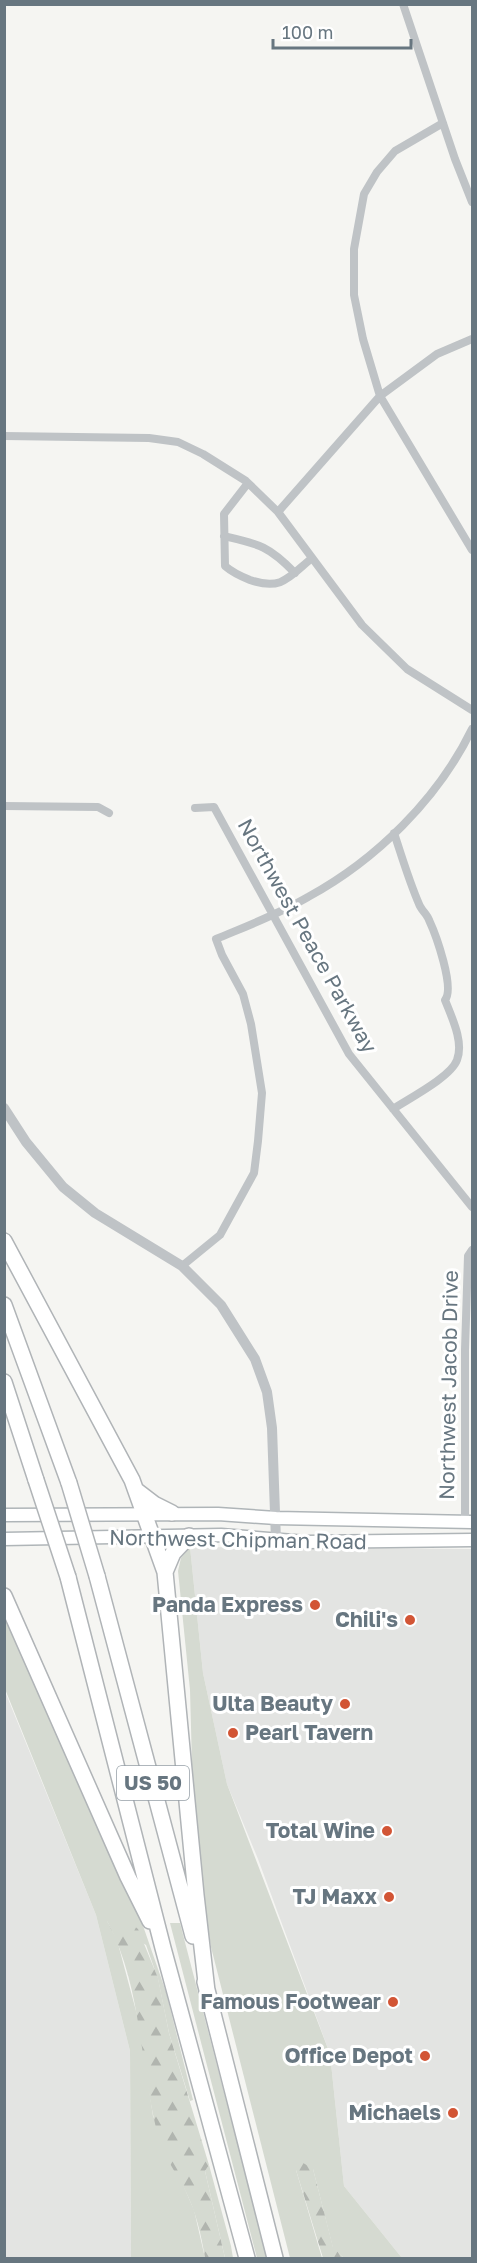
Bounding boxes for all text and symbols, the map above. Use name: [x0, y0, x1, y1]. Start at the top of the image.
scale bar: [273, 12, 411, 50]
text: 100 m: [282, 21, 333, 43]
street label: Northwest Peace Parkway: [233, 814, 383, 1057]
street label: Northwest Jacob Drive: [433, 1270, 463, 1500]
street label: Northwest Chipman Road: [109, 1524, 367, 1554]
place label: Panda Express: [152, 1591, 303, 1617]
marker: Panda Express: [308, 1598, 322, 1612]
place label: Chili's: [335, 1606, 398, 1632]
marker: Chili's: [403, 1613, 417, 1627]
place label: Ulta Beauty: [212, 1690, 333, 1716]
marker: Ulta Beauty: [338, 1697, 352, 1711]
place label: Pearl Tavern: [245, 1719, 373, 1745]
marker: Pearl Tavern: [226, 1726, 240, 1740]
road number: US 50: [117, 1766, 189, 1800]
place label: Total Wine: [266, 1817, 375, 1843]
marker: Total Wine: [380, 1824, 394, 1838]
place label: TJ Maxx: [293, 1883, 377, 1909]
marker: TJ Maxx: [382, 1890, 396, 1904]
place label: Famous Footwear: [200, 1988, 381, 2014]
marker: Famous Footwear: [386, 1995, 400, 2009]
place label: Office Depot: [284, 2042, 413, 2068]
marker: Office Depot: [418, 2049, 432, 2063]
place label: Michaels: [348, 2099, 441, 2125]
marker: Michaels: [446, 2106, 460, 2120]

